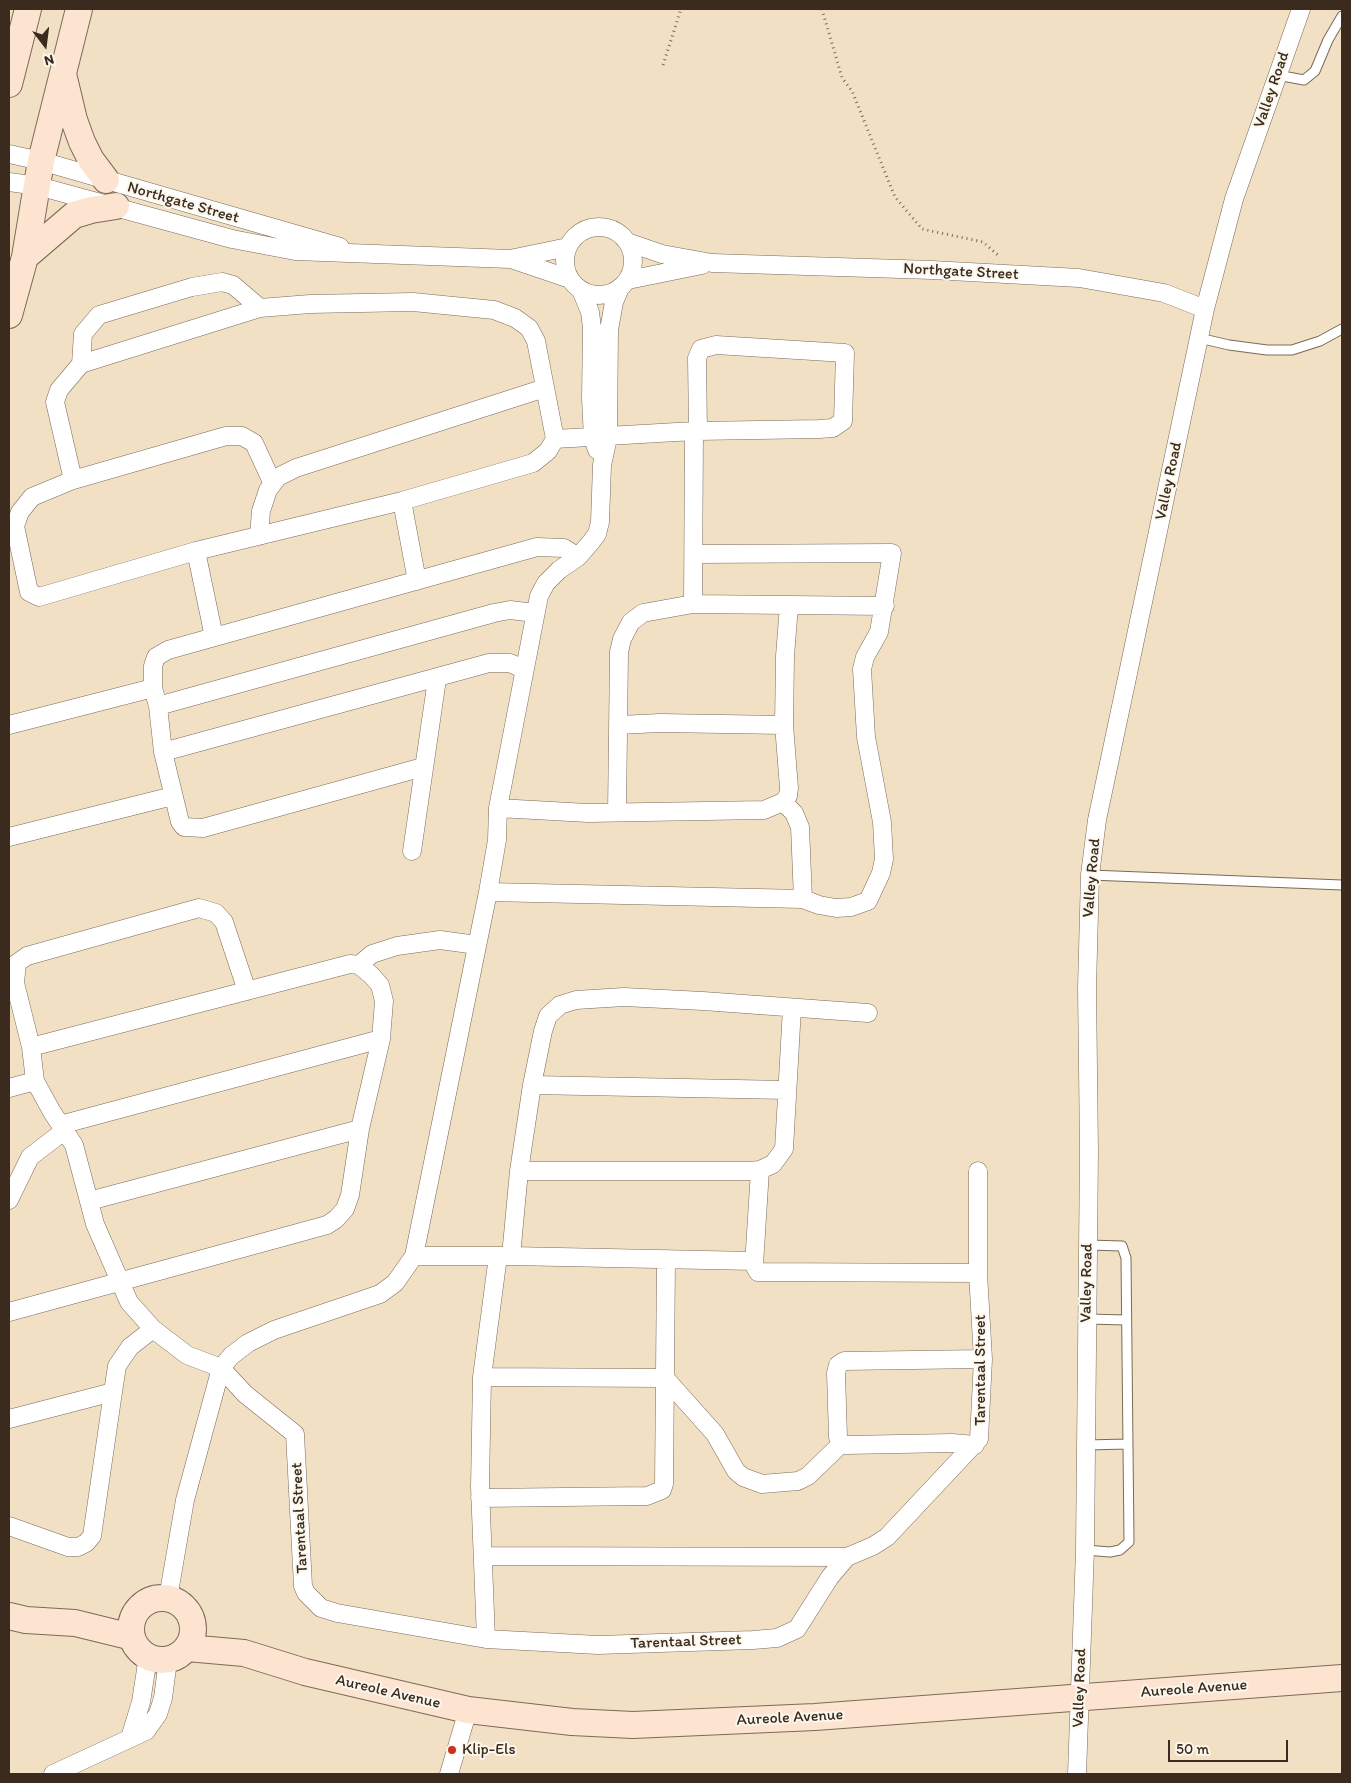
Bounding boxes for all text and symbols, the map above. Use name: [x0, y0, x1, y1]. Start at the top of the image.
north arrow: [20, 20, 70, 70]
street label: Valley Road: [1250, 49, 1294, 131]
text: N: [42, 51, 56, 69]
street label: Northgate Street: [125, 178, 241, 228]
street label: Northgate Street: [903, 259, 1019, 285]
street label: Valley Road: [1151, 440, 1187, 522]
street label: Valley Road: [1079, 838, 1105, 918]
street label: Valley Road: [1077, 1243, 1097, 1323]
street label: Tarentaal Street: [971, 1314, 991, 1426]
street label: Tarentaal Street: [288, 1462, 312, 1574]
street label: Tarentaal Street: [630, 1630, 742, 1654]
street label: Valley Road: [1069, 1648, 1091, 1728]
street label: Aureole Avenue: [334, 1671, 442, 1713]
street label: Aureole Avenue: [1140, 1676, 1248, 1702]
street label: Aureole Avenue: [736, 1706, 844, 1730]
scale bar: [1171, 1730, 1291, 1762]
place label: Klip-Els: [462, 1740, 516, 1760]
text: 50 m: [1176, 1740, 1209, 1758]
marker: Klip-Els: [446, 1744, 458, 1756]

